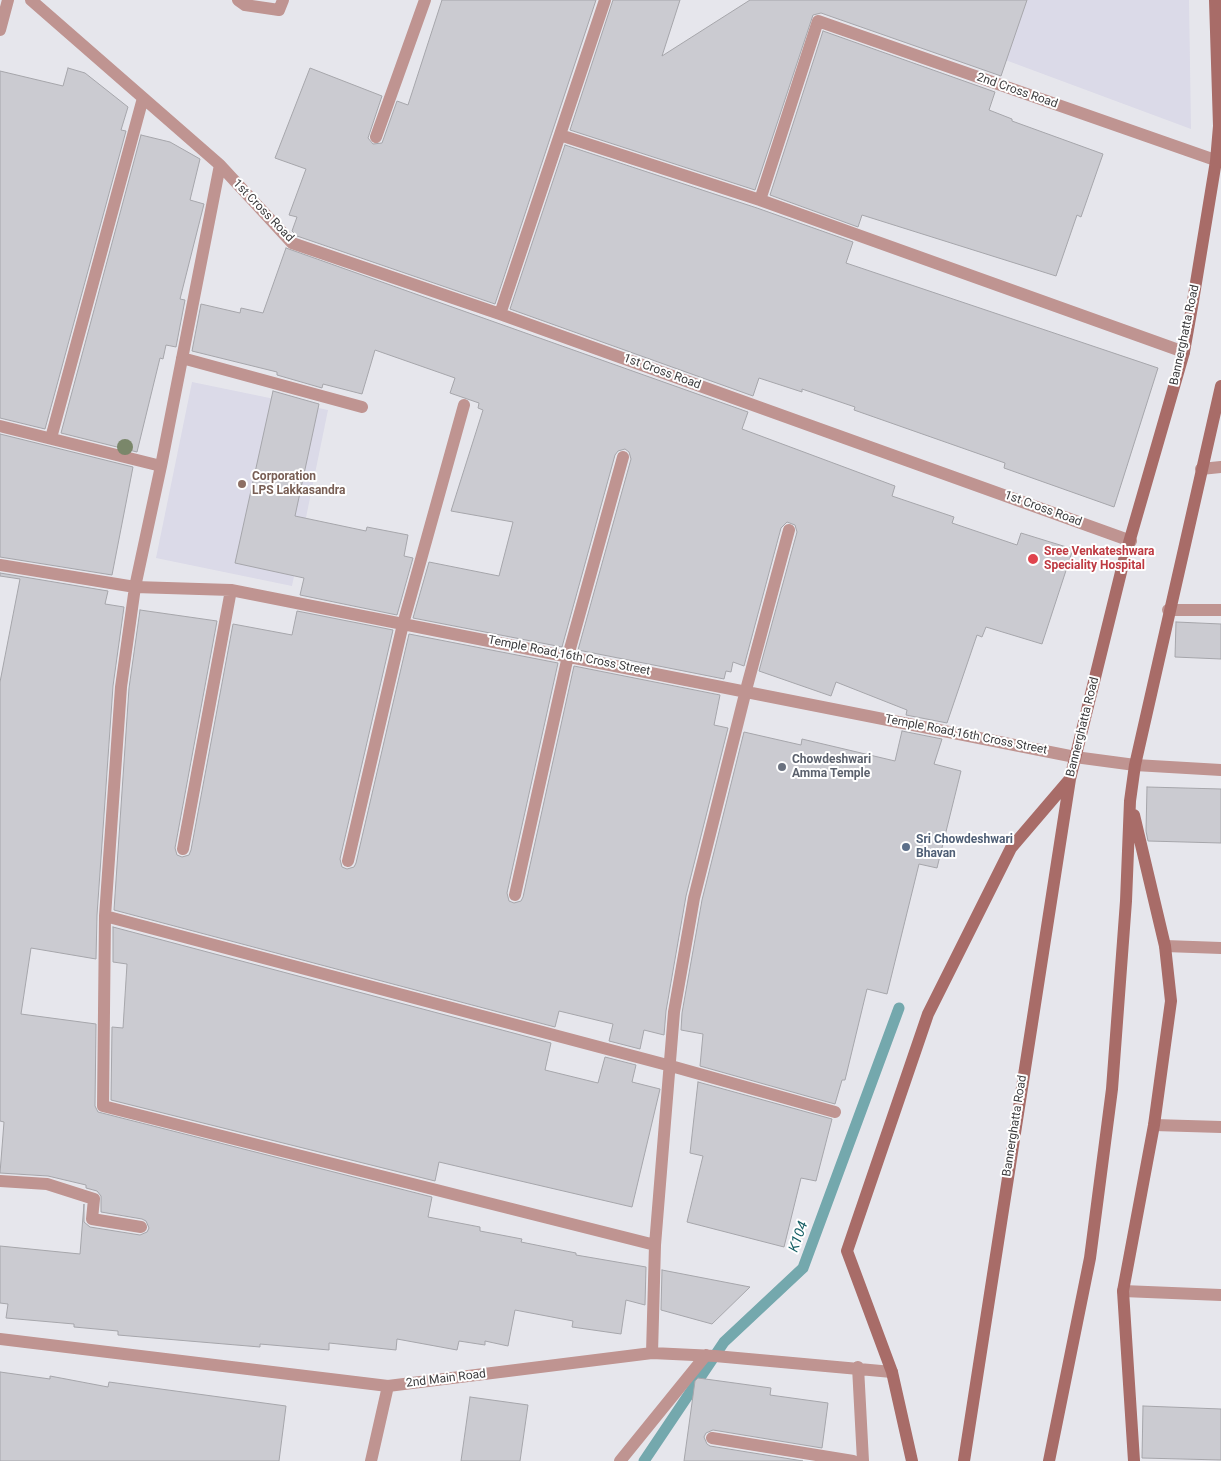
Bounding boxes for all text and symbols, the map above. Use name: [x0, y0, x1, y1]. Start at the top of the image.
street label: 2nd Cross Road: [975, 70, 1059, 112]
street label: 1st Cross Road: [230, 177, 296, 245]
street label: Bannerghatta Road: [1167, 283, 1203, 387]
street label: 1st Cross Road: [621, 351, 703, 393]
place label: Corporation LPS Lakkasandra: [252, 470, 345, 498]
marker: Corporation LPS Lakkasandra: [236, 478, 248, 490]
street label: 1st Cross Road: [1002, 488, 1084, 530]
place label: Sree Venkateshwara Speciality Hospital: [1044, 545, 1155, 573]
marker: Sree Venkateshwara Speciality Hospital: [1026, 552, 1040, 566]
street label: Temple Road,16th Cross Street: [487, 633, 651, 679]
street label: Bannerghatta Road: [1064, 676, 1102, 778]
street label: Temple Road,16th Cross Street: [884, 712, 1048, 758]
place label: Chowdeshwari Amma Temple: [792, 753, 871, 781]
marker: Chowdeshwari Amma Temple: [776, 761, 788, 773]
place label: Sri Chowdeshwari Bhavan: [916, 833, 1013, 861]
marker: Sri Chowdeshwari Bhavan: [900, 841, 912, 853]
street label: Bannerghatta Road: [1000, 1074, 1030, 1178]
water label: K104: [786, 1219, 812, 1255]
street label: 2nd Main Road: [405, 1367, 487, 1391]

